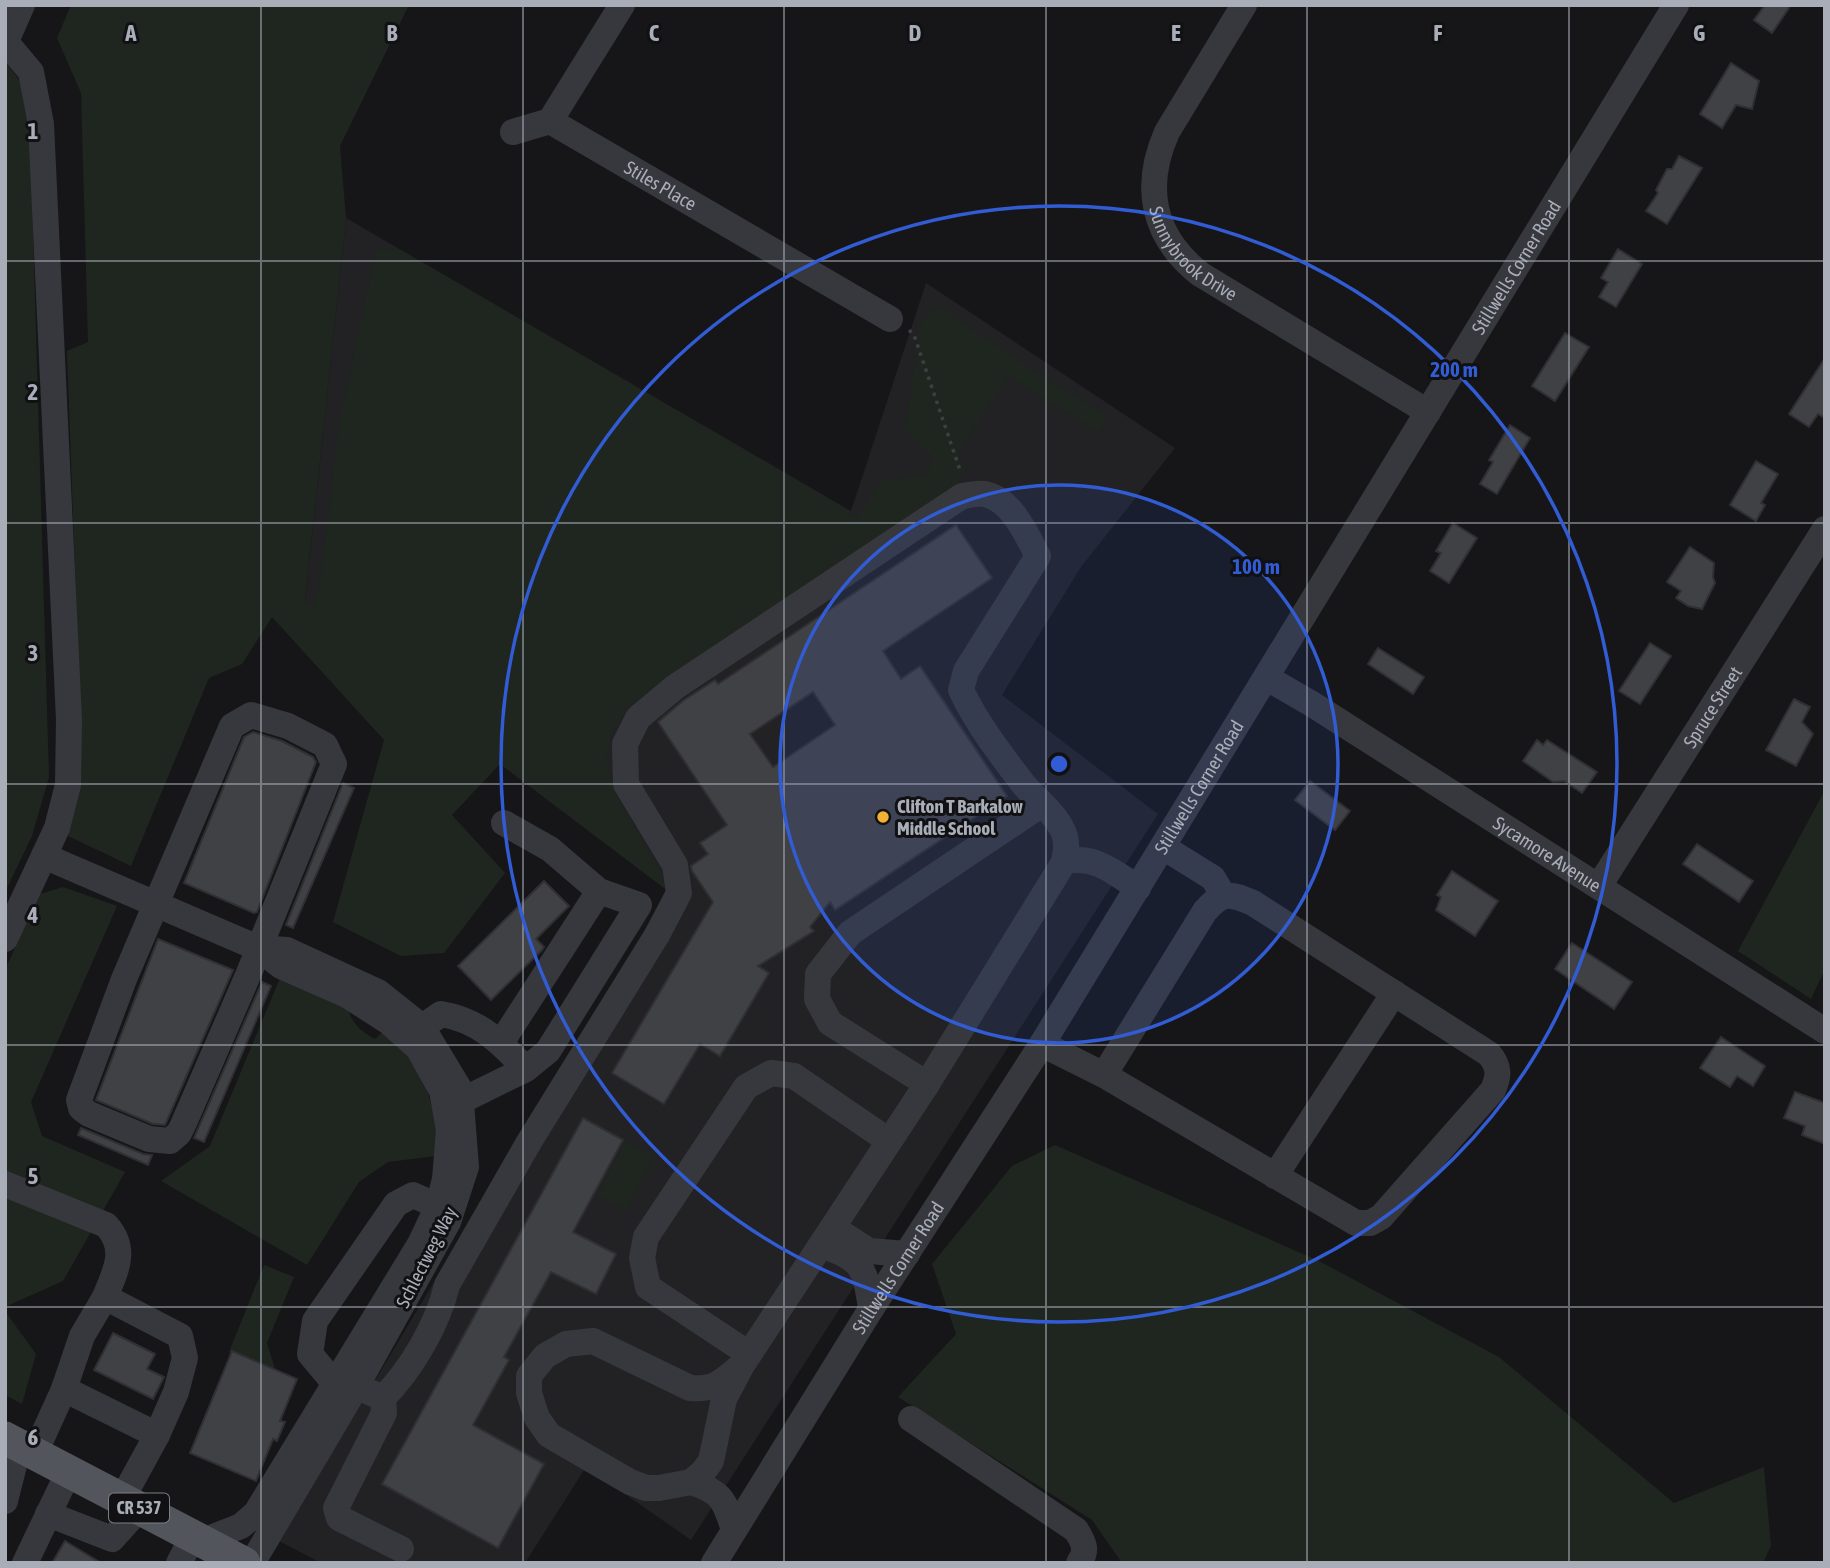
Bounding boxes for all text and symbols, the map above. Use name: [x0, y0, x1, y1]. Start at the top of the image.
text: A: [124, 20, 137, 46]
text: B: [387, 20, 398, 46]
text: C: [649, 20, 660, 46]
text: D: [909, 20, 922, 46]
text: E: [1171, 20, 1181, 46]
text: F: [1433, 20, 1443, 46]
text: G: [1693, 20, 1705, 46]
text: 1: [28, 118, 39, 144]
street label: Stiles Place: [621, 156, 701, 215]
street label: Stillwells Corner Road: [1467, 196, 1565, 338]
street label: Sunnybrook Drive: [1145, 204, 1241, 305]
text: 200 m: [1430, 357, 1478, 381]
text: 2: [28, 379, 38, 405]
text: 100 m: [1232, 554, 1280, 578]
text: 3: [28, 640, 38, 666]
street label: Spruce Street: [1679, 662, 1746, 752]
street label: Stillwells Corner Road: [1150, 716, 1248, 858]
centre of rings: [1047, 752, 1071, 776]
place label: Clifton T Barkalow Middle School: [897, 795, 1023, 839]
marker: Clifton T Barkalow Middle School: [875, 809, 891, 825]
street label: Sycamore Avenue: [1489, 812, 1605, 896]
text: 4: [27, 902, 39, 928]
text: 5: [28, 1163, 39, 1189]
street label: Stillwells Corner Road: [848, 1197, 948, 1338]
street label: Schlectweg Way: [391, 1203, 461, 1311]
text: 6: [28, 1424, 39, 1450]
road number: CR 537: [109, 1493, 169, 1522]

